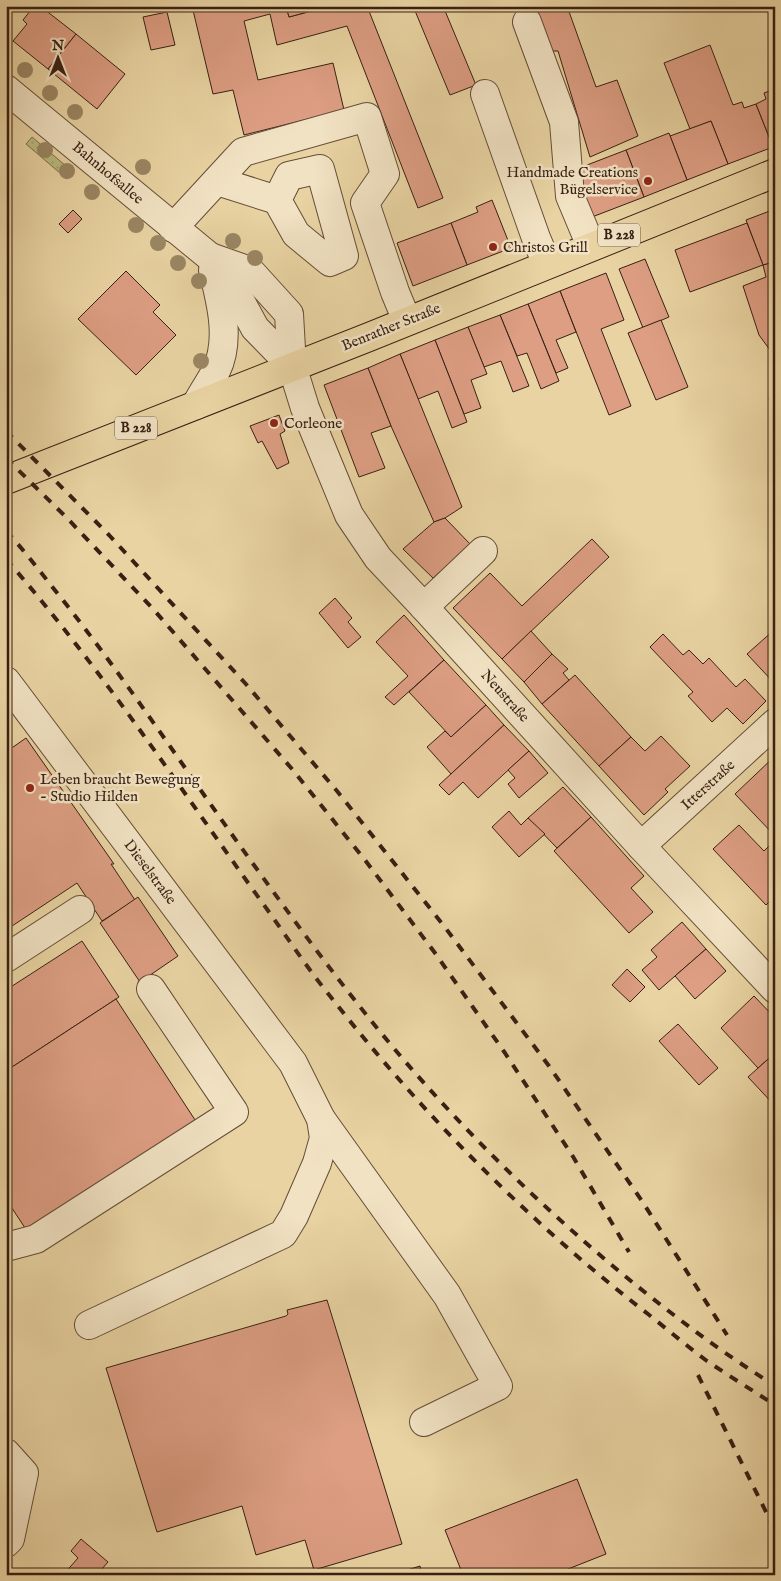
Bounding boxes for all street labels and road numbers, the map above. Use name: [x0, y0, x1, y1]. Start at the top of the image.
street label: Bahnhofsallee: [68, 138, 148, 208]
road number: B 228: [598, 224, 640, 246]
street label: Benrather Straße: [339, 298, 443, 355]
road number: B 228: [115, 416, 157, 439]
street label: Neustraße: [476, 666, 534, 726]
street label: Itterstraße: [677, 756, 739, 814]
street label: Dieselstraße: [119, 836, 181, 908]

